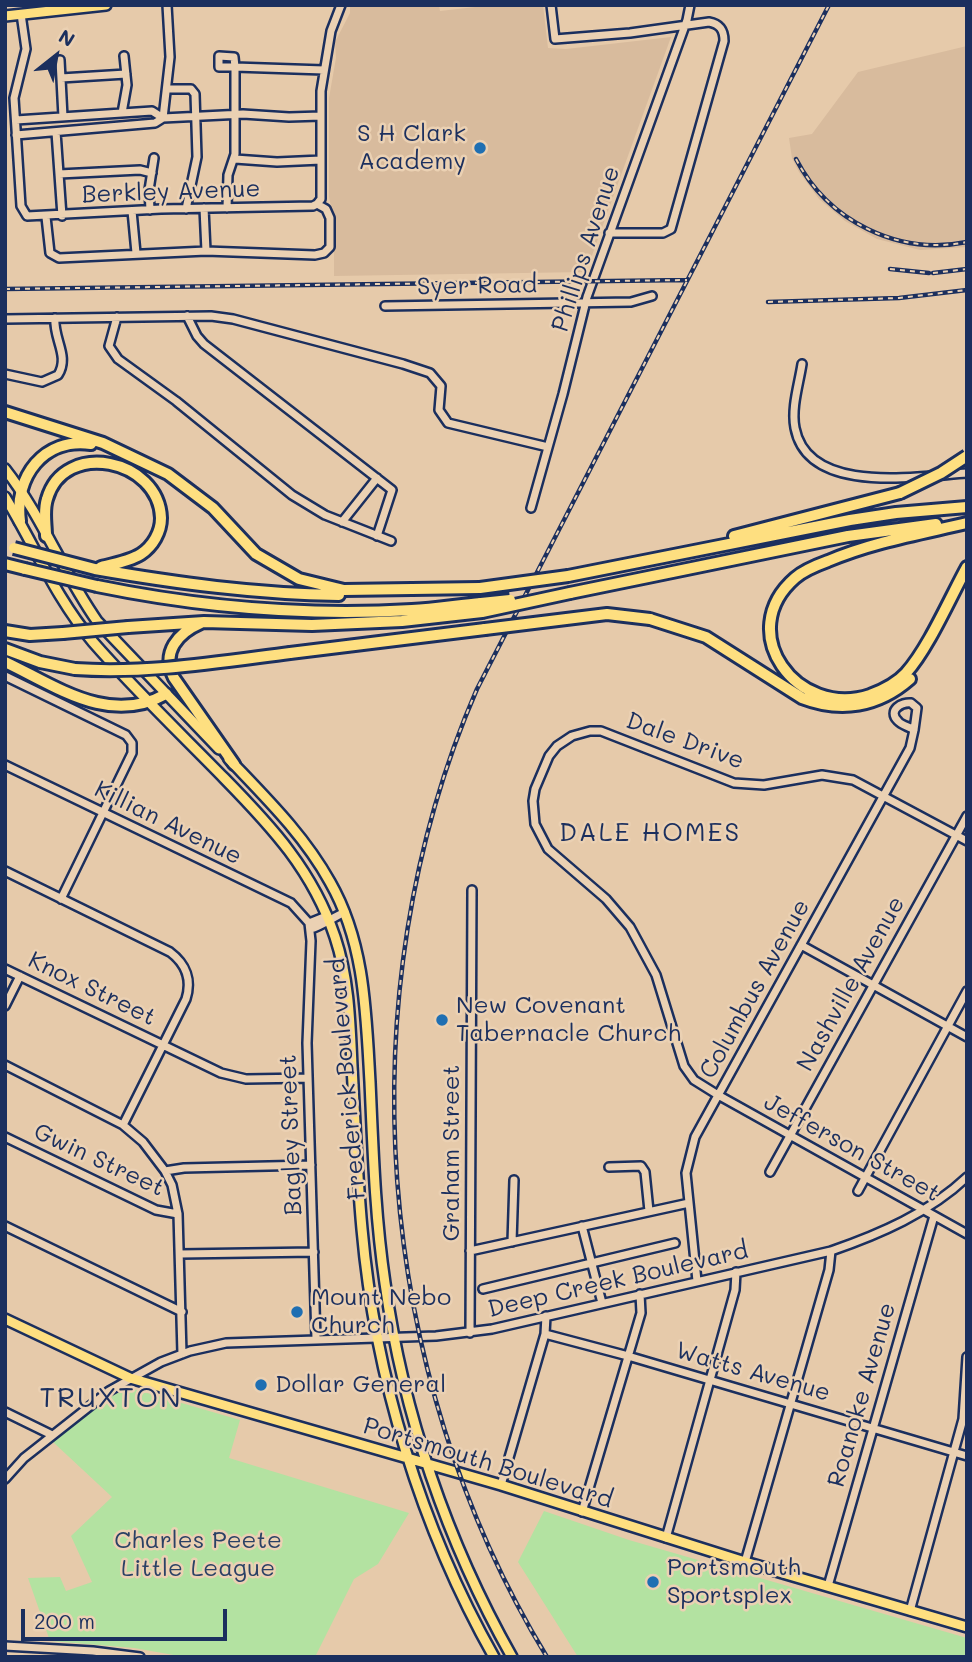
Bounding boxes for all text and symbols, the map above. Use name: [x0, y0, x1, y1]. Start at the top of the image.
north arrow: [21, 21, 91, 91]
text: N: [54, 23, 80, 52]
place label: S H Clark Academy: [357, 120, 466, 176]
marker: S H Clark Academy: [472, 140, 488, 156]
street label: Phillips Avenue: [546, 163, 626, 335]
street label: Berkley Avenue: [81, 174, 261, 210]
street label: Syer Road: [417, 271, 537, 301]
street label: Dale Drive: [622, 706, 748, 776]
street label: Killian Avenue: [90, 775, 246, 871]
district label: DALE HOMES: [560, 817, 740, 849]
street label: Nashville Avenue: [791, 892, 911, 1076]
street label: Columbus Avenue: [694, 894, 816, 1084]
street label: Knox Street: [23, 946, 161, 1032]
street label: Frederick Boulevard: [322, 957, 372, 1201]
place label: New Covenant Tabernacle Church: [456, 992, 681, 1048]
marker: New Covenant Tabernacle Church: [434, 1012, 450, 1028]
street label: Bagley Street: [274, 1054, 308, 1216]
street label: Graham Street: [438, 1065, 466, 1241]
street label: Jefferson Street: [759, 1088, 945, 1208]
street label: Gwin Street: [29, 1117, 169, 1203]
street label: Deep Creek Boulevard: [485, 1236, 751, 1324]
place label: Mount Nebo Church: [311, 1284, 451, 1340]
street label: Roanoke Avenue: [822, 1300, 902, 1490]
marker: Mount Nebo Church: [289, 1304, 305, 1320]
street label: Watts Avenue: [672, 1336, 834, 1408]
place label: Dollar General: [275, 1371, 446, 1399]
marker: Dollar General: [253, 1377, 269, 1393]
district label: TRUXTON: [40, 1381, 182, 1415]
street label: Portsmouth Boulevard: [360, 1411, 616, 1515]
park label: Charles Peete Little League: [114, 1527, 282, 1583]
place label: Portsmouth Sportsplex: [667, 1554, 801, 1610]
marker: Portsmouth Sportsplex: [645, 1574, 661, 1590]
scale bar: [24, 1596, 231, 1640]
text: 200 m: [34, 1607, 95, 1634]

